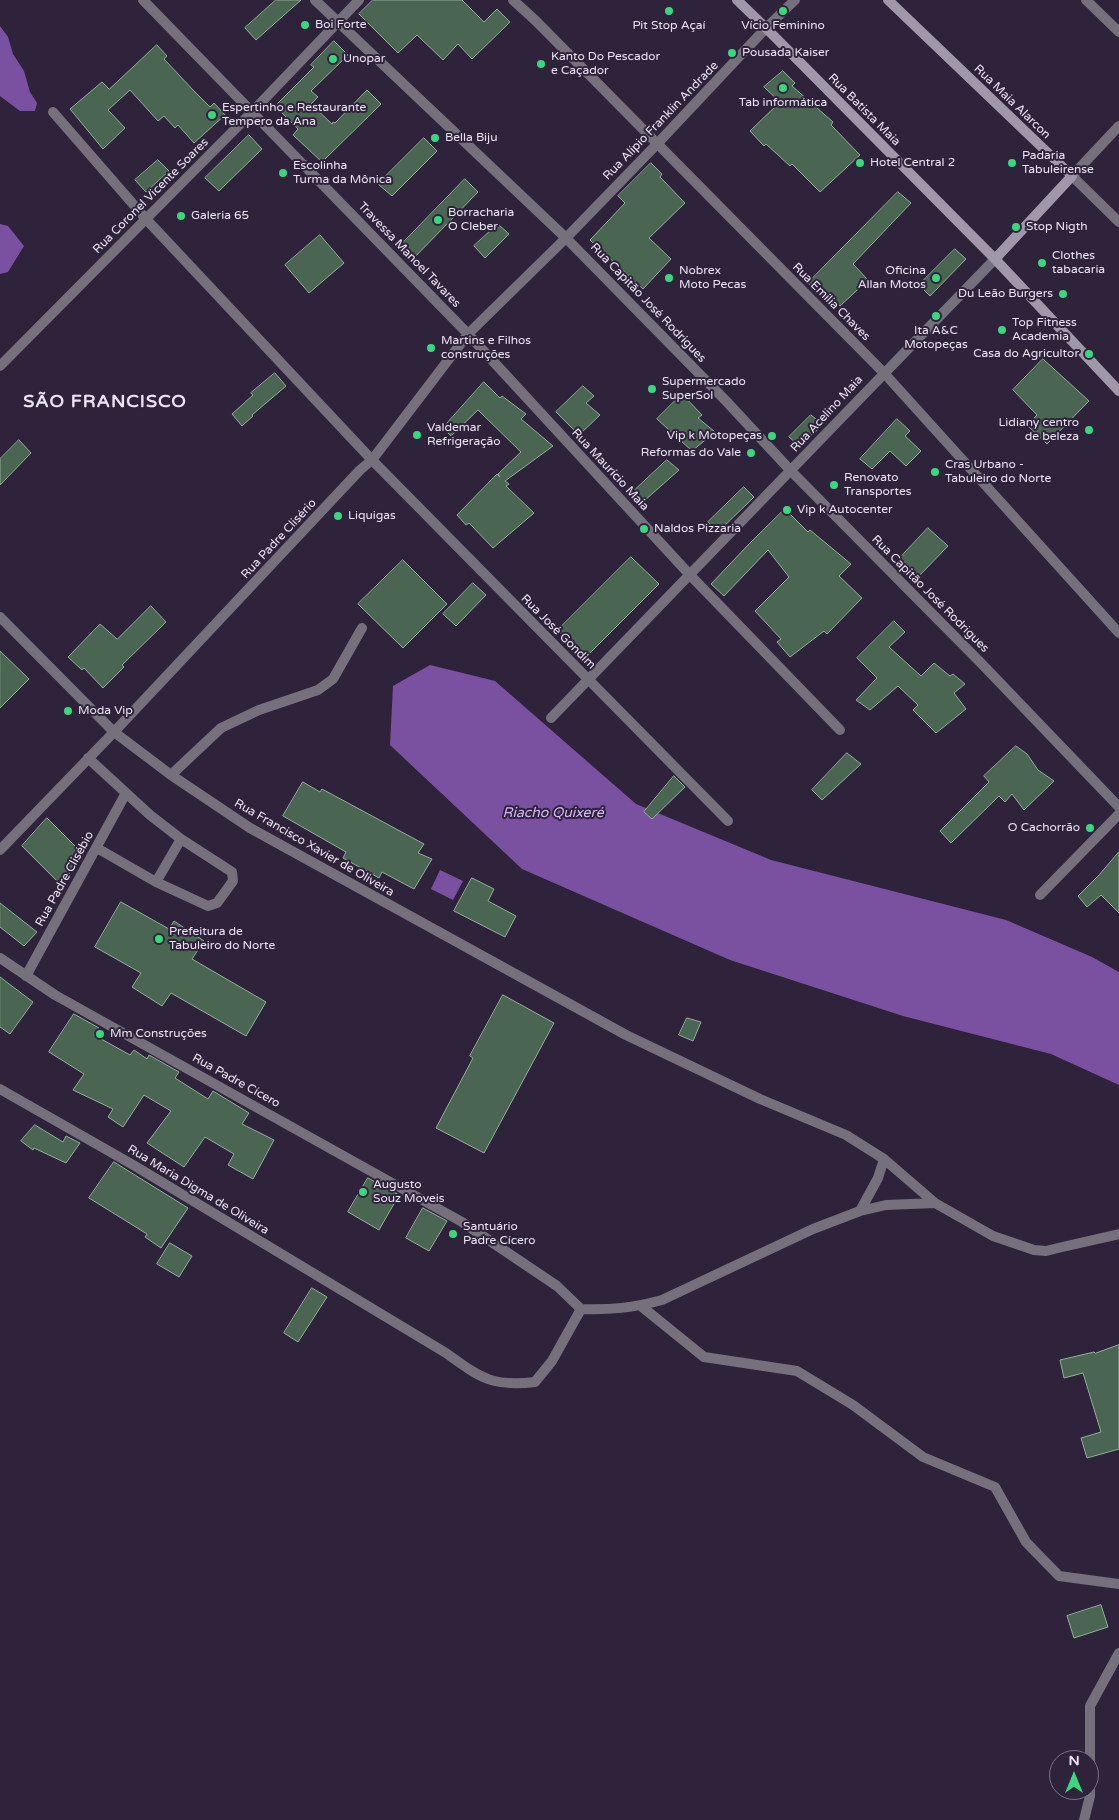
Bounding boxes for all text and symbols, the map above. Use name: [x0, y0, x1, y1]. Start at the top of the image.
marker: Pit Stop Açaí: [663, 5, 675, 17]
marker: Vício Feminino: [777, 5, 789, 17]
place label: Boi Forte: [315, 18, 367, 32]
marker: Boi Forte: [299, 19, 311, 31]
place label: Pit Stop Açaí: [632, 19, 706, 33]
place label: Vício Feminino: [741, 19, 825, 33]
place label: Pousada Kaiser: [742, 46, 829, 60]
marker: Pousada Kaiser: [726, 47, 738, 59]
place label: Kanto Do Pescador e Caçador: [551, 50, 660, 78]
place label: Unopar: [343, 52, 385, 66]
marker: Unopar: [327, 53, 339, 65]
marker: Kanto Do Pescador e Caçador: [535, 58, 547, 70]
street label: Rua Alípio Franklin Andrade: [600, 59, 722, 183]
street label: Rua Maia Alarcon: [971, 62, 1053, 142]
street label: Rua Batista Maia: [825, 71, 903, 149]
marker: Tab informática: [777, 82, 789, 94]
place label: Tab informática: [739, 96, 827, 110]
place label: Espertinho e Restaurante Tempero da Ana: [222, 101, 366, 129]
marker: Espertinho e Restaurante Tempero da Ana: [206, 109, 218, 121]
place label: Bella Biju: [445, 131, 497, 145]
marker: Bella Biju: [429, 132, 441, 144]
street label: Rua Coronel Vicente Soares: [90, 135, 212, 257]
place label: Padaria Tabuleirense: [1022, 149, 1094, 177]
place label: Hotel Central 2: [870, 156, 955, 170]
marker: Hotel Central 2: [854, 157, 866, 169]
marker: Padaria Tabuleirense: [1006, 157, 1018, 169]
place label: Escolinha Turma da Mônica: [293, 159, 392, 187]
marker: Escolinha Turma da Mônica: [277, 167, 289, 179]
street label: Travessa Manoel Tavares: [355, 199, 463, 311]
place label: Borracharia O Cleber: [448, 206, 514, 234]
place label: Galeria 65: [191, 209, 249, 223]
marker: Galeria 65: [175, 210, 187, 222]
marker: Borracharia O Cleber: [432, 214, 444, 226]
place label: Stop Nigth: [1026, 220, 1088, 234]
marker: Stop Nigth: [1010, 221, 1022, 233]
street label: Rua Capitão José Rodrigues: [587, 240, 709, 366]
place label: Clothes tabacaria: [1052, 249, 1105, 277]
marker: Clothes tabacaria: [1036, 257, 1048, 269]
street label: Rua Emília Chaves: [789, 260, 873, 344]
place label: Nobrex Moto Pecas: [679, 264, 746, 292]
place label: Oficina Allan Motos: [858, 264, 926, 292]
marker: Nobrex Moto Pecas: [663, 272, 675, 284]
marker: Oficina Allan Motos: [930, 272, 942, 284]
place label: Du Leão Burgers: [958, 287, 1053, 301]
marker: Du Leão Burgers: [1057, 288, 1069, 300]
marker: Ita A&C Motopeças: [930, 310, 942, 322]
place label: Top Fitness Academia: [1012, 316, 1077, 344]
place label: Ita A&C Motopeças: [904, 324, 968, 352]
marker: Top Fitness Academia: [996, 324, 1008, 336]
place label: Martins e Filhos construções: [441, 334, 531, 362]
marker: Martins e Filhos construções: [425, 342, 437, 354]
place label: Casa do Agricultor: [973, 347, 1079, 361]
marker: Casa do Agricultor: [1083, 348, 1095, 360]
street label: Rua Acelino Maia: [788, 373, 866, 455]
place label: Supermercado SuperSol: [662, 375, 746, 403]
marker: Supermercado SuperSol: [646, 383, 658, 395]
district label: SÃO FRANCISCO: [22, 391, 188, 413]
place label: Lidiany centro de beleza: [998, 416, 1079, 444]
place label: Valdemar Refrigeração: [427, 421, 501, 449]
marker: Lidiany centro de beleza: [1083, 424, 1095, 436]
street label: Rua Maurício Maia: [568, 426, 652, 514]
marker: Valdemar Refrigeração: [411, 429, 423, 441]
place label: Vip k Motopeças: [667, 429, 762, 443]
marker: Vip k Motopeças: [766, 430, 778, 442]
place label: Reformas do Vale: [641, 446, 741, 460]
marker: Reformas do Vale: [745, 447, 757, 459]
place label: Cras Urbano - Tabuleiro do Norte: [945, 458, 1051, 486]
marker: Cras Urbano - Tabuleiro do Norte: [929, 466, 941, 478]
place label: Renovato Transportes: [844, 471, 912, 499]
marker: Renovato Transportes: [828, 479, 840, 491]
street label: Rua Padre Clisério: [238, 496, 320, 582]
place label: Vip k Autocenter: [797, 503, 893, 517]
marker: Vip k Autocenter: [781, 504, 793, 516]
place label: Liquigas: [348, 509, 396, 523]
marker: Liquigas: [332, 510, 344, 522]
place label: Naldos Pizzaria: [654, 522, 741, 536]
marker: Naldos Pizzaria: [638, 523, 650, 535]
street label: Rua Capitão José Rodrigues: [868, 532, 992, 656]
street label: Rua José Gondim: [518, 592, 598, 672]
place label: Moda Vip: [78, 704, 133, 718]
marker: Moda Vip: [62, 705, 74, 717]
street label: Rua Francisco Xavier de Oliveira: [232, 796, 396, 900]
water label: Riacho Quixeré: [502, 805, 604, 821]
place label: O Cachorrão: [1008, 821, 1080, 835]
marker: O Cachorrão: [1084, 822, 1096, 834]
street label: Rua Padre Clisébio: [33, 829, 97, 929]
place label: Prefeitura de Tabuleiro do Norte: [169, 925, 275, 953]
marker: Prefeitura de Tabuleiro do Norte: [153, 933, 165, 945]
place label: Mm Construções: [110, 1027, 207, 1041]
marker: Mm Construções: [94, 1028, 106, 1040]
street label: Rua Padre Cícero: [190, 1051, 282, 1111]
street label: Rua Maria Digma de Oliveira: [125, 1142, 271, 1238]
place label: Augusto Souz Moveis: [373, 1178, 445, 1206]
marker: Augusto Souz Moveis: [357, 1186, 369, 1198]
place label: Santuário Padre Cícero: [463, 1220, 536, 1248]
marker: Santuário Padre Cícero: [447, 1228, 459, 1240]
north arrow: [1049, 1750, 1099, 1800]
text: N: [1068, 1752, 1080, 1769]

